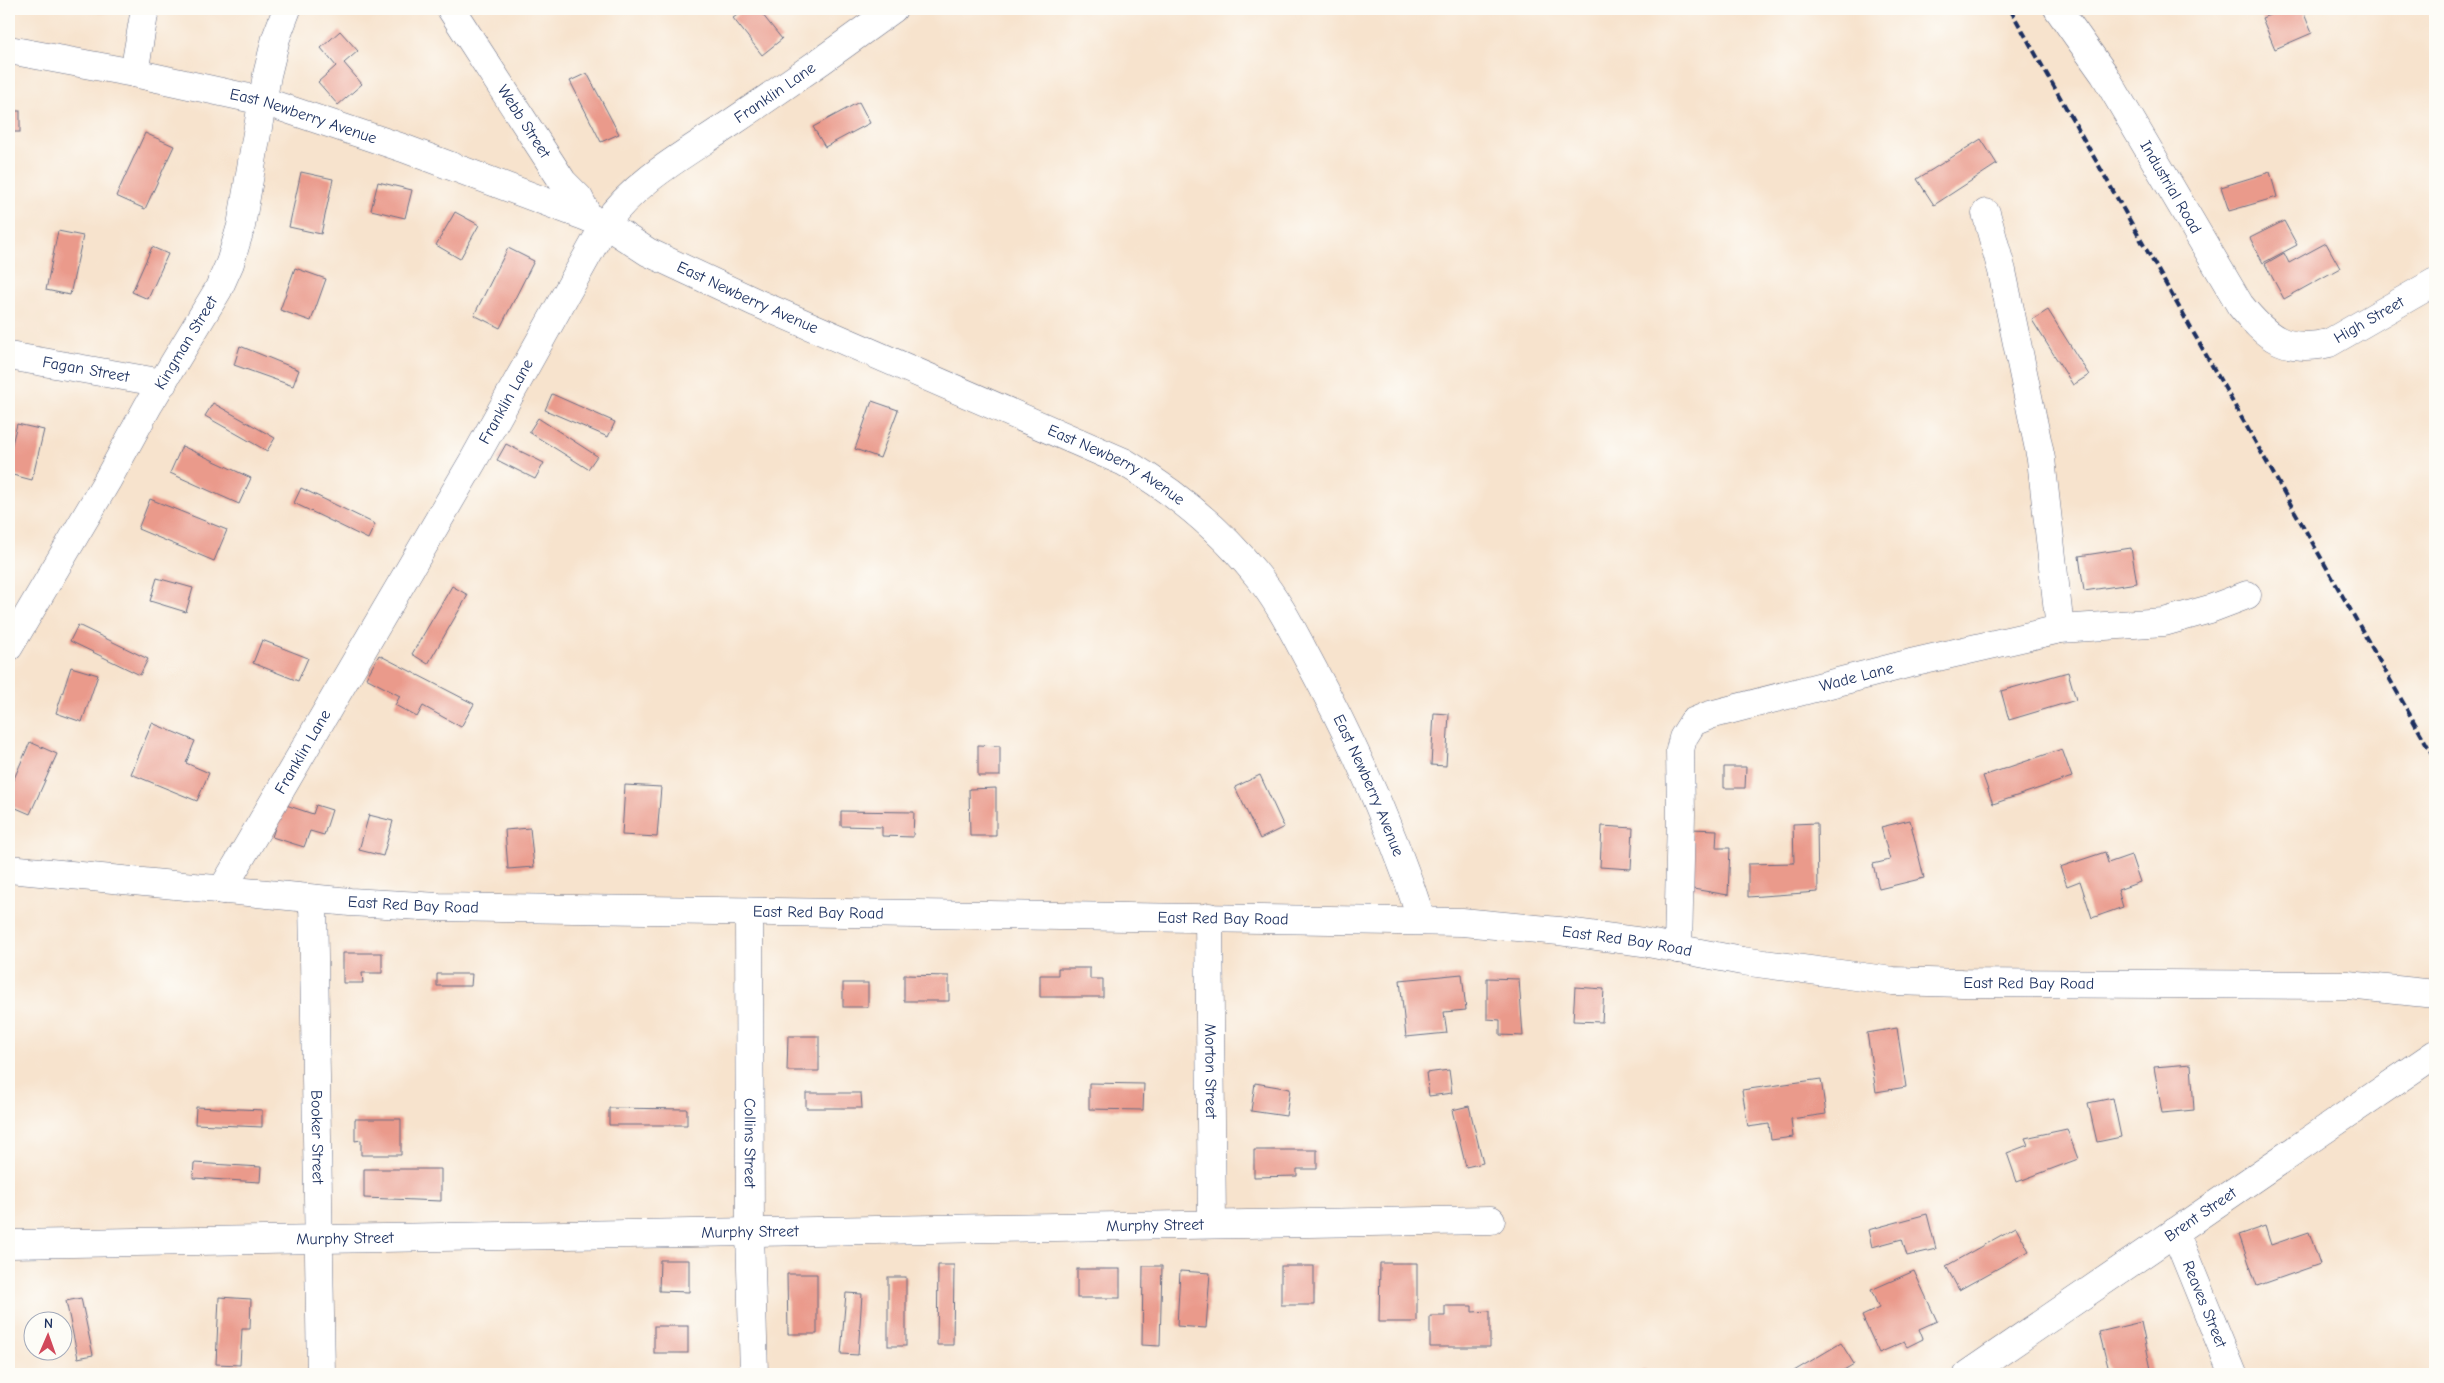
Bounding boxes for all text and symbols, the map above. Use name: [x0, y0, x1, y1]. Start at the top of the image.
street label: Franklin Lane: [731, 59, 819, 127]
street label: Webb Street: [494, 82, 554, 162]
street label: East Newberry Avenue: [228, 85, 379, 148]
street label: Industrial Road: [2136, 138, 2205, 237]
street label: East Newberry Avenue: [674, 258, 821, 337]
street label: Kingman Street: [151, 293, 221, 393]
street label: High Street: [2331, 293, 2408, 347]
street label: Fagan Street: [41, 353, 131, 386]
street label: Franklin Lane: [475, 356, 537, 447]
street label: East Newberry Avenue: [1045, 421, 1188, 509]
street label: Wade Lane: [1818, 659, 1895, 695]
street label: Franklin Lane: [271, 707, 334, 797]
street label: East Newberry Avenue: [1329, 712, 1407, 859]
street label: East Red Bay Road: [347, 893, 479, 917]
street label: East Red Bay Road: [753, 903, 884, 923]
street label: East Red Bay Road: [1158, 909, 1289, 928]
street label: East Red Bay Road: [1561, 922, 1693, 960]
street label: East Red Bay Road: [1963, 974, 2094, 993]
street label: Morton Street: [1201, 1023, 1220, 1119]
street label: Booker Street: [307, 1090, 327, 1185]
street label: Collins Street: [741, 1098, 759, 1188]
street label: Brent Street: [2161, 1183, 2240, 1245]
street label: Murphy Street: [1106, 1216, 1204, 1235]
street label: Murphy Street: [701, 1222, 799, 1242]
street label: Murphy Street: [296, 1229, 394, 1248]
street label: Reaves Street: [2179, 1258, 2230, 1351]
north arrow: [22, 1310, 72, 1360]
text: N: [44, 1315, 53, 1332]

